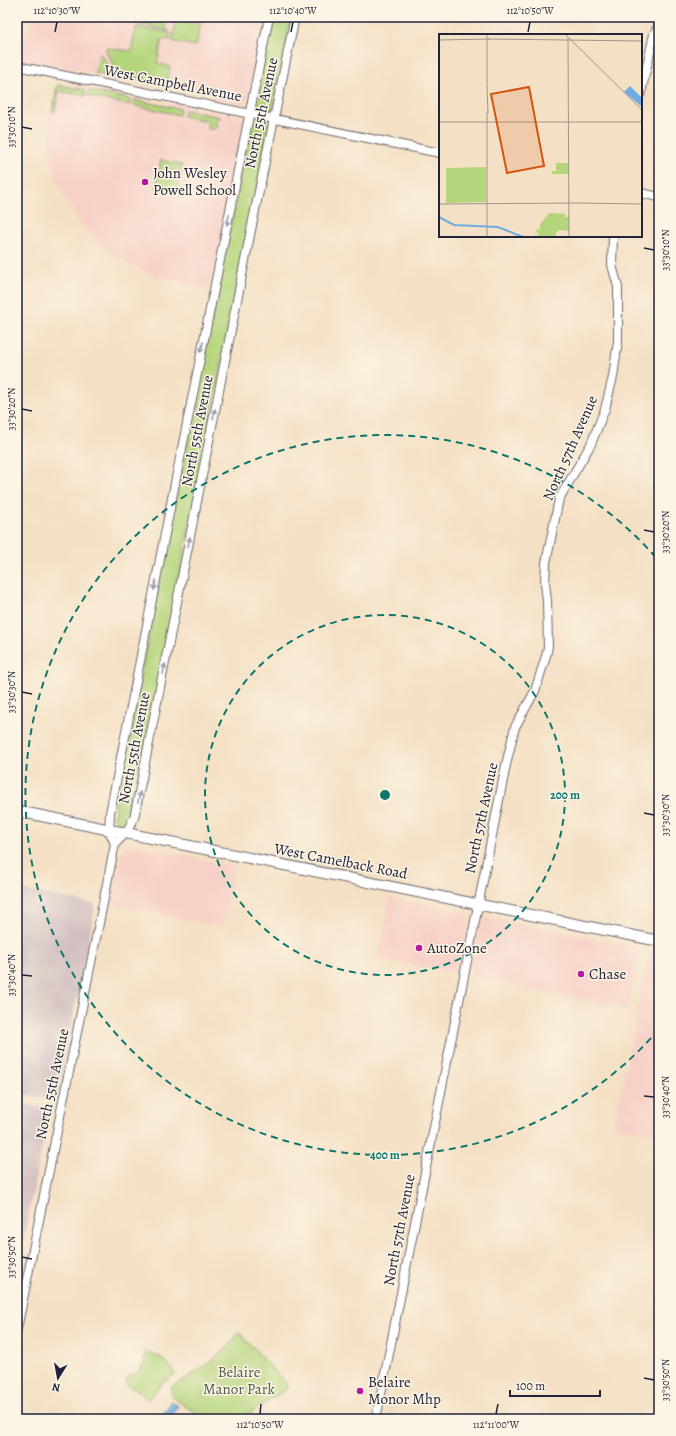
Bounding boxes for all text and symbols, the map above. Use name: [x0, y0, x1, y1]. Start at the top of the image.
text: 112°10'30"W: [34, 4, 81, 17]
text: 112°10'40"W: [269, 4, 317, 17]
text: 112°10'50"W: [506, 4, 554, 17]
inset map: [439, 34, 642, 237]
street label: North 55th Avenue: [239, 55, 283, 170]
street label: West Campbell Avenue: [102, 60, 244, 106]
text: 33°30'10"N: [5, 106, 18, 148]
place label: John Wesley Powell School: [153, 163, 236, 200]
marker: John Wesley Powell School: [140, 177, 150, 187]
one-way arrow: [225, 214, 231, 226]
text: 33°30'10"N: [659, 229, 672, 271]
one-way arrow: [199, 341, 205, 353]
street label: North 55th Avenue: [176, 373, 218, 488]
text: 33°30'20"N: [5, 388, 18, 430]
street label: North 57th Avenue: [538, 392, 602, 504]
one-way arrow: [212, 408, 218, 420]
text: 33°30'20"N: [659, 511, 672, 553]
one-way arrow: [186, 535, 192, 548]
one-way arrow: [152, 578, 158, 591]
one-way arrow: [161, 663, 167, 675]
text: 33°30'30"N: [5, 671, 18, 713]
street label: North 55th Avenue: [113, 690, 155, 805]
street label: North 57th Avenue: [459, 760, 503, 875]
text: 200 m: [550, 787, 580, 803]
centre of rings: [378, 788, 392, 802]
one-way arrow: [136, 790, 142, 803]
text: 33°30'30"N: [659, 794, 672, 836]
street label: West Camelback Road: [272, 838, 410, 884]
place label: AutoZone: [426, 938, 487, 958]
marker: AutoZone: [414, 943, 424, 953]
text: 33°30'40"N: [5, 954, 18, 996]
place label: Chase: [589, 964, 626, 984]
marker: Chase: [576, 969, 586, 979]
street label: North 55th Avenue: [30, 1026, 74, 1141]
text: 33°30'40"N: [659, 1076, 672, 1118]
text: 400 m: [370, 1147, 400, 1163]
street label: North 57th Avenue: [378, 1172, 420, 1287]
text: 33°30'50"N: [5, 1236, 18, 1278]
north arrow: [38, 1358, 78, 1398]
text: 33°30'50"N: [659, 1359, 672, 1401]
park label: Belaire Manor Park: [203, 1362, 276, 1399]
place label: Belaire Monor Mhp: [368, 1372, 441, 1409]
scale bar: [510, 1372, 600, 1398]
text: 100 m: [516, 1378, 545, 1394]
text: N: [51, 1379, 62, 1395]
marker: Belaire Monor Mhp: [355, 1386, 365, 1396]
text: 112°10'50"W: [236, 1418, 284, 1431]
text: 112°11'00"W: [473, 1418, 520, 1431]

